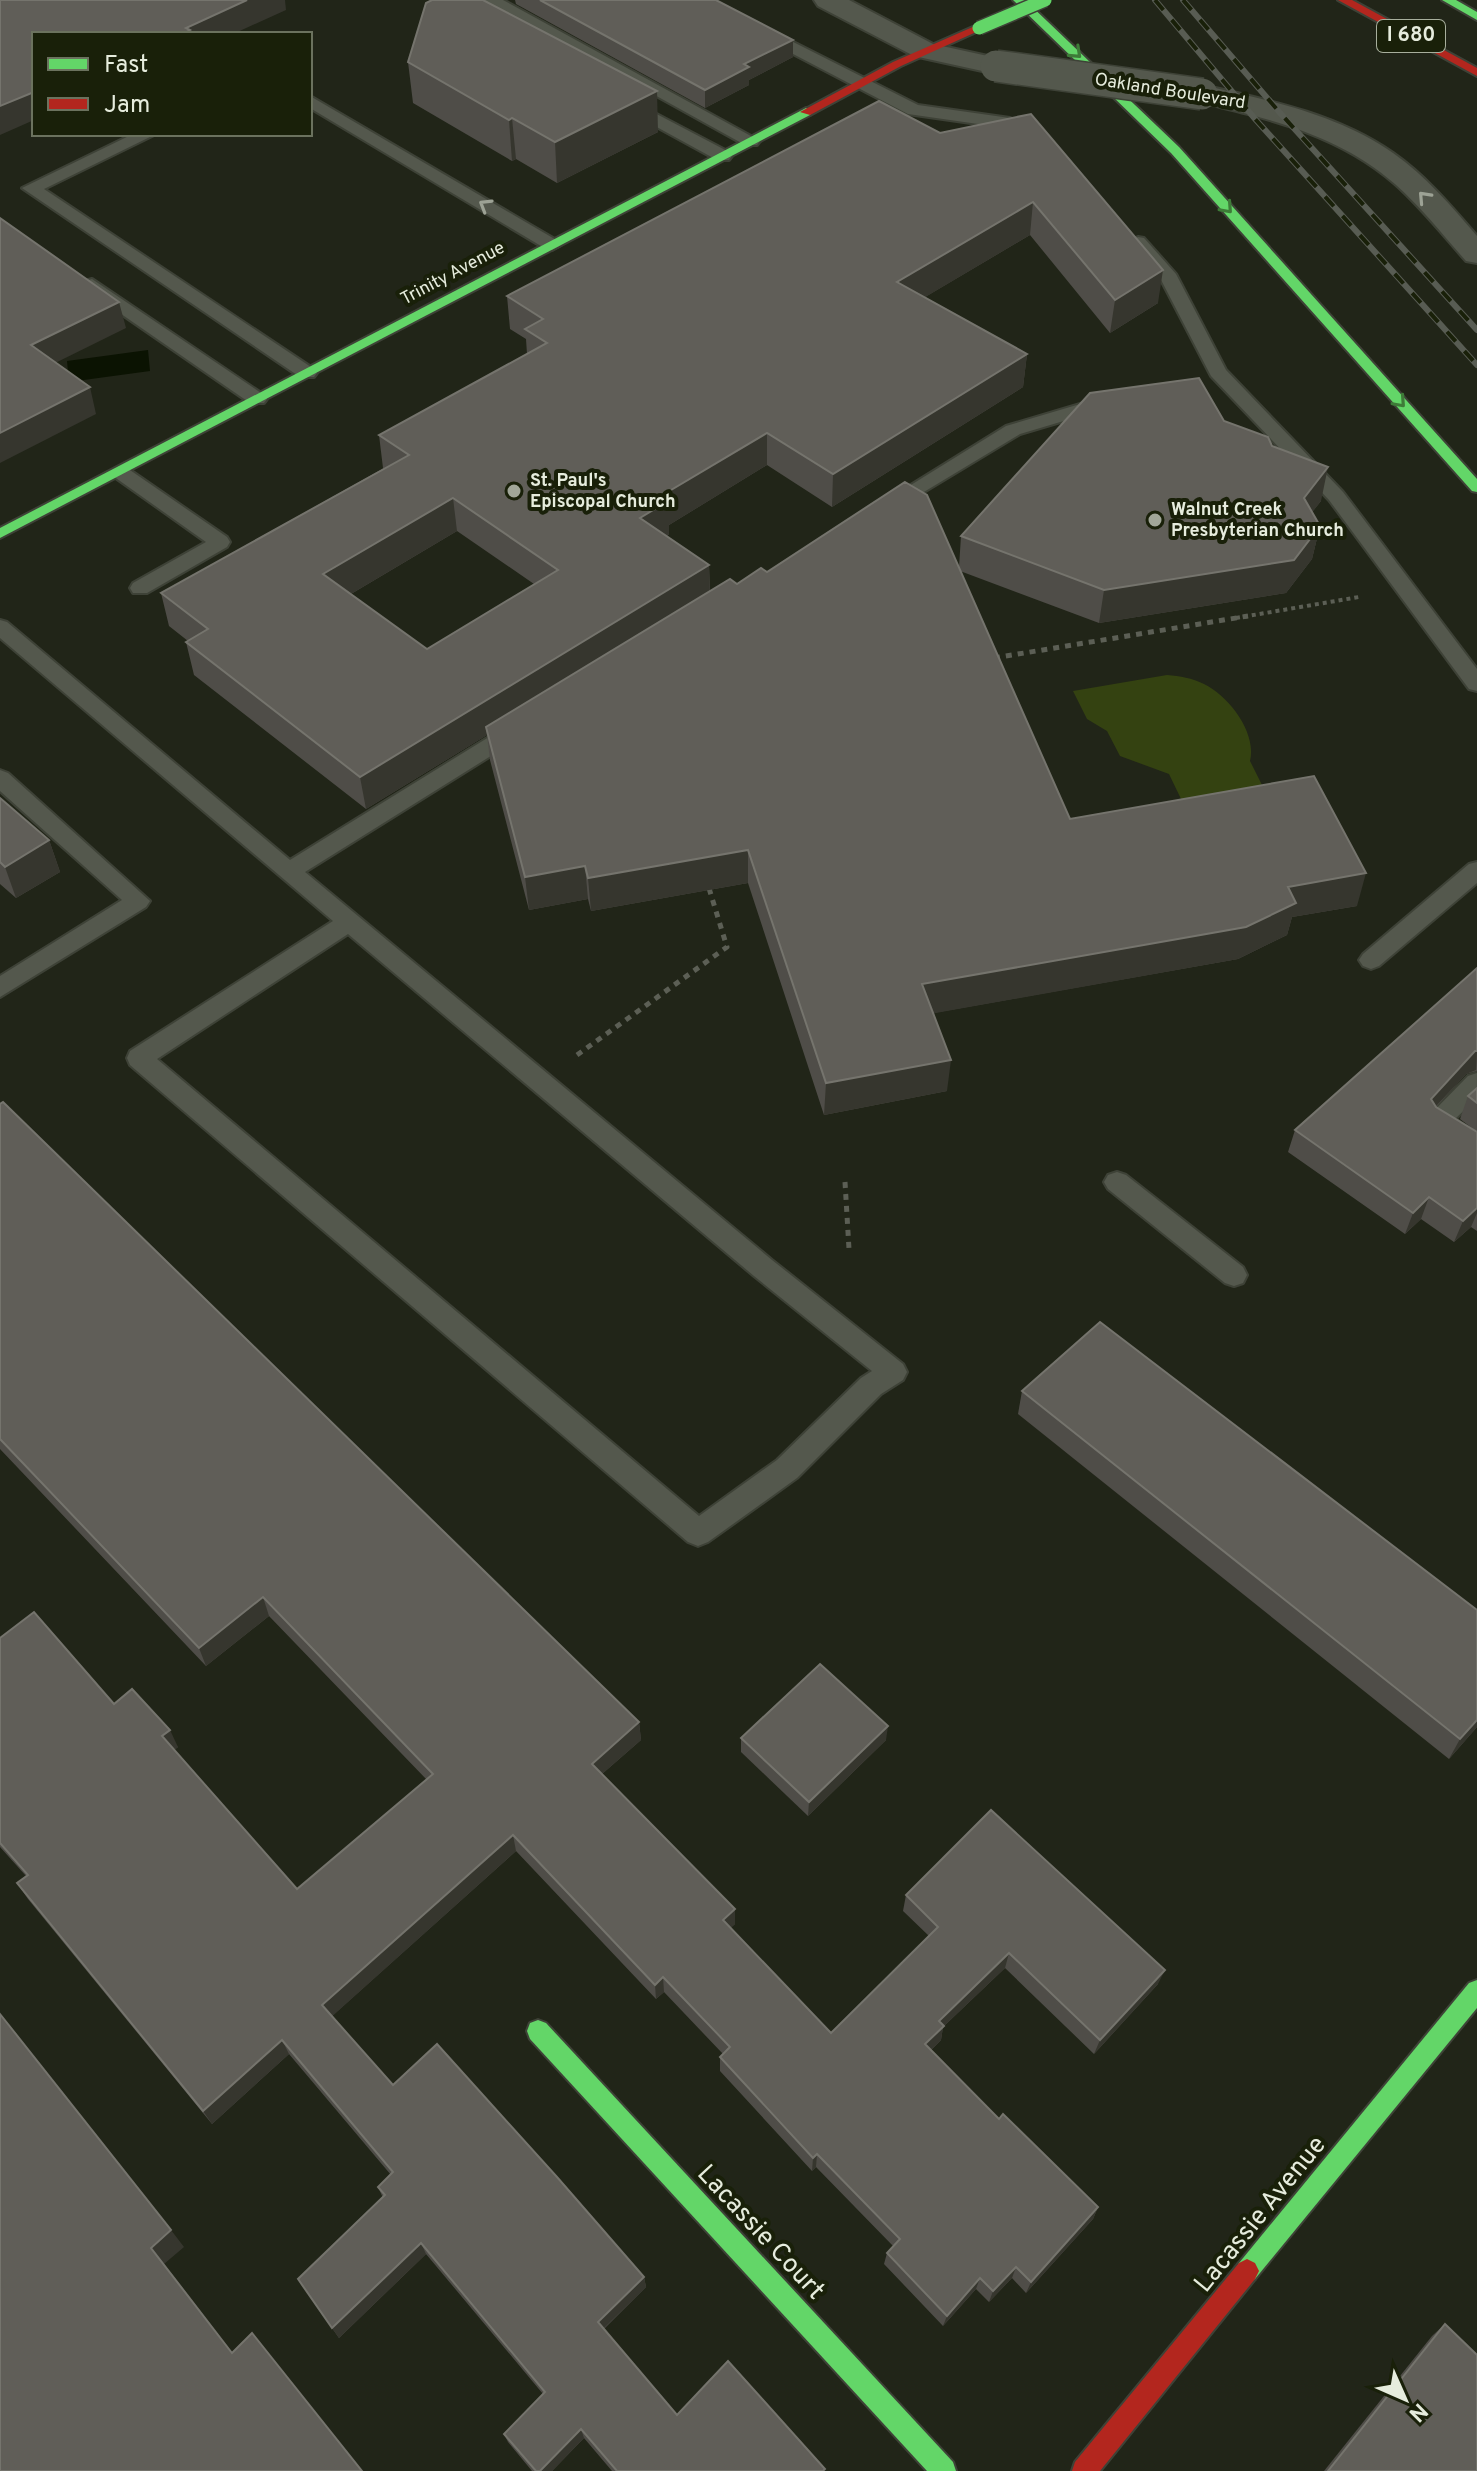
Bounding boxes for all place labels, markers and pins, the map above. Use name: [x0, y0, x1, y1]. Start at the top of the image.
place label: St. Paul's Episcopal Church: [530, 470, 676, 514]
marker: St. Paul's Episcopal Church: [505, 482, 523, 500]
place label: Walnut Creek Presbyterian Church: [1171, 499, 1344, 543]
marker: Walnut Creek Presbyterian Church: [1146, 511, 1164, 529]

